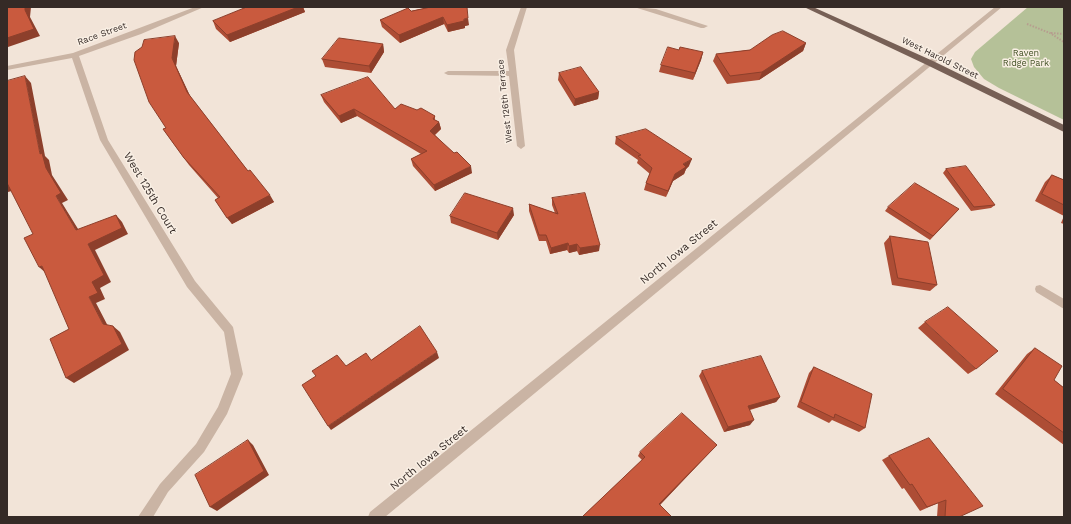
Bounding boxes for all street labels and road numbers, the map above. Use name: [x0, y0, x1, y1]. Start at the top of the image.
street label: Race Street: [76, 20, 128, 48]
street label: West Harold Street: [900, 35, 980, 81]
street label: West 126th Terrace: [495, 59, 515, 143]
street label: West 125th Court: [120, 150, 180, 236]
street label: North Iowa Street: [638, 217, 720, 287]
street label: North Iowa Street: [388, 423, 470, 493]

